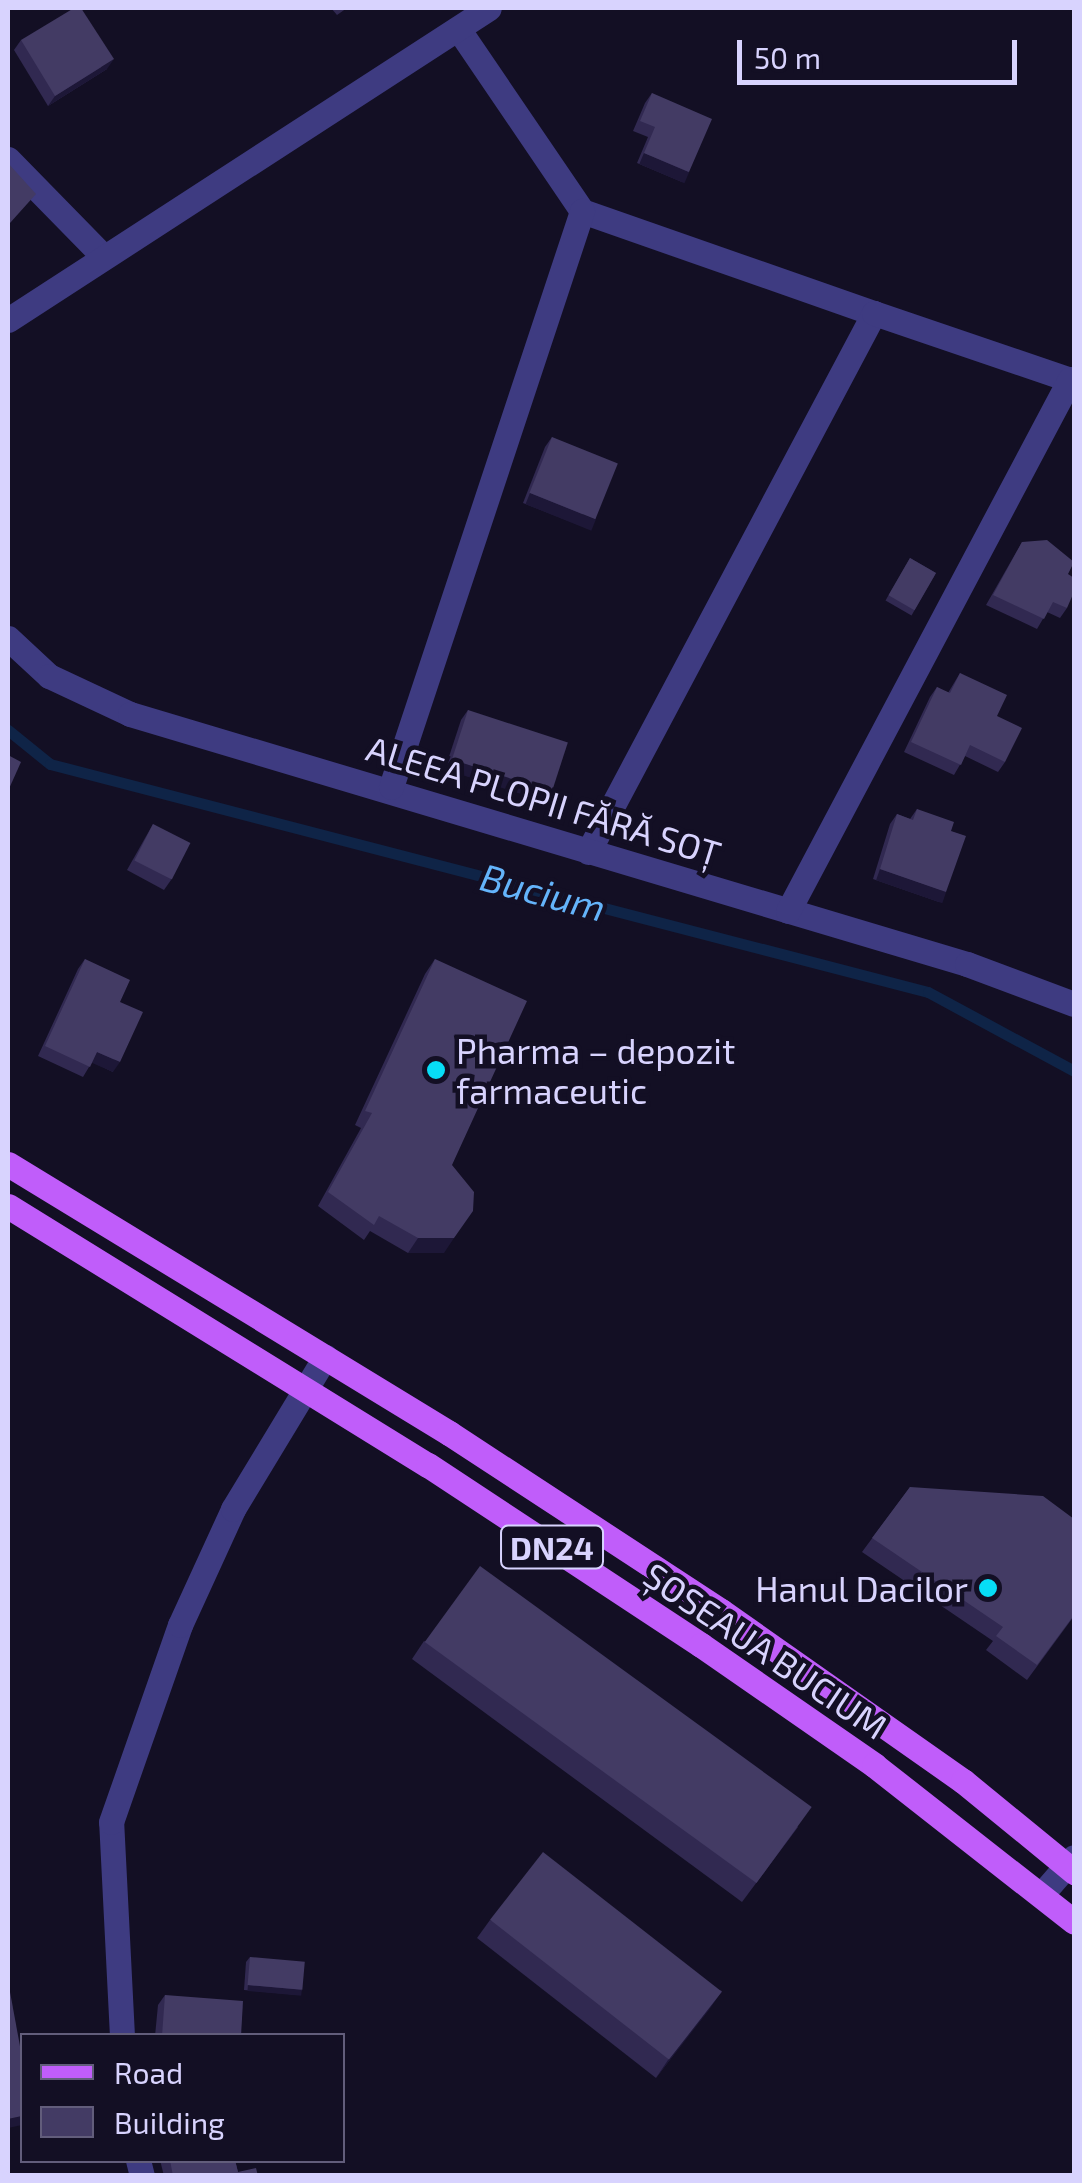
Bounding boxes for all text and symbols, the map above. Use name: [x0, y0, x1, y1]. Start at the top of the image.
scale bar: [742, 20, 1022, 82]
text: 50 m: [754, 39, 821, 75]
street label: ALEEA PLOPII FĂRĂ SOȚ: [361, 726, 727, 874]
water label: Bucium: [476, 853, 610, 931]
place label: Pharma – depozit farmaceutic: [456, 1029, 735, 1111]
marker: Pharma – depozit farmaceutic: [425, 1059, 447, 1081]
road number: DN24: [500, 1520, 604, 1574]
street label: ȘOSEAUA BUCIUM: [636, 1553, 896, 1747]
place label: Hanul Dacilor: [754, 1567, 968, 1609]
marker: Hanul Dacilor: [977, 1577, 999, 1599]
legend: [20, 2033, 345, 2163]
text: Road: [114, 2054, 183, 2090]
text: Building: [114, 2104, 225, 2140]

